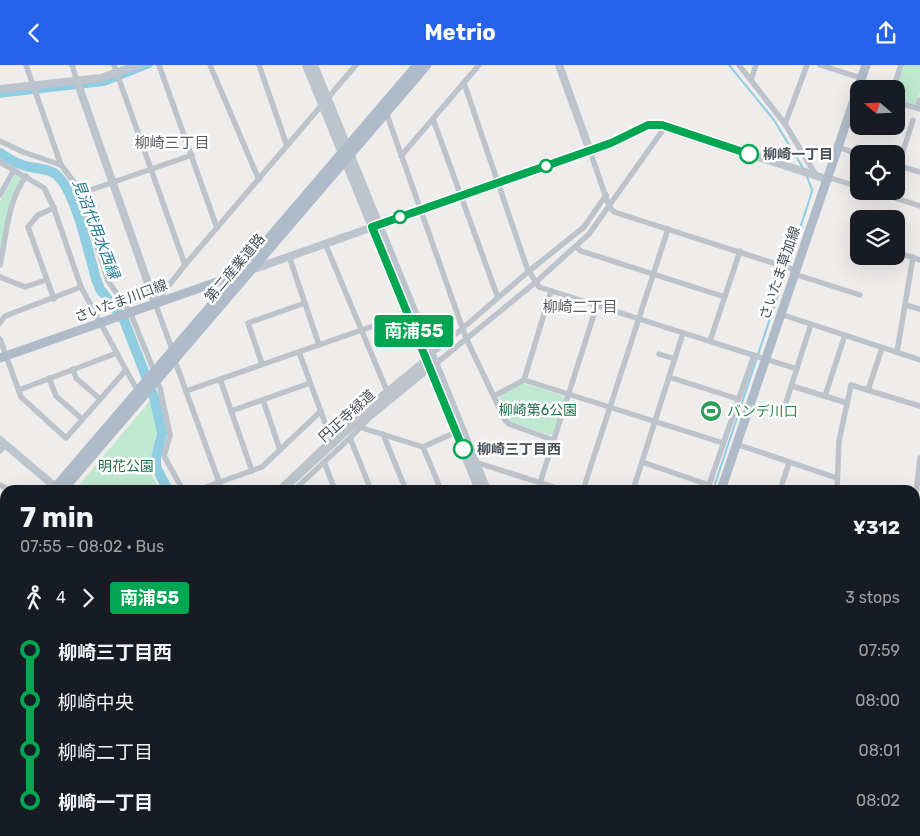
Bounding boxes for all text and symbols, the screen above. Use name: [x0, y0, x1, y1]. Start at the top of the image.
icon: back: [20, 19, 48, 47]
text: Metrio: [424, 19, 496, 46]
icon: share: [872, 19, 900, 47]
north arrow: [850, 80, 905, 135]
map controls: [850, 80, 905, 265]
district label: 柳崎三丁目: [134, 134, 210, 152]
marker: 柳崎一丁目: [739, 144, 759, 164]
button: locate: [850, 145, 905, 200]
place label: 柳崎一丁目: [763, 146, 833, 163]
unlabelled marker: [539, 159, 553, 173]
water label: 見沼代用水西縁: [69, 177, 124, 283]
unlabelled marker: [393, 210, 407, 224]
button: layers: [850, 210, 905, 265]
street label: さいたま草加線: [756, 224, 804, 322]
street label: 第二産業道路: [201, 230, 269, 306]
street label: さいたま川口線: [72, 276, 170, 326]
district label: 柳崎二丁目: [542, 298, 618, 316]
line badge: 南浦55: [379, 315, 449, 347]
text: 南浦55: [384, 320, 444, 342]
street label: 円正寺緑道: [315, 386, 379, 446]
sports icon: バンデ川口: [699, 399, 723, 423]
park label: 柳崎第6公園: [499, 402, 577, 419]
place label: バンデ川口: [727, 403, 798, 420]
marker: 柳崎三丁目西: [453, 439, 473, 459]
place label: 柳崎三丁目西: [477, 441, 561, 458]
park label: 明花公園: [98, 458, 154, 475]
text: 7 min: [20, 501, 94, 534]
text: ¥312: [853, 516, 900, 539]
text: 07:55 – 08:02 · Bus: [20, 537, 164, 556]
icon: walk: [20, 584, 48, 612]
icon: forward: [74, 584, 102, 612]
text: 南浦55: [120, 587, 179, 609]
text: 4: [56, 588, 66, 607]
text: 3 stops: [845, 588, 900, 607]
text: 柳崎三丁目西: [58, 641, 172, 664]
text: 07:59: [859, 641, 900, 660]
text: 柳崎中央: [58, 691, 134, 714]
text: 08:00: [855, 691, 900, 710]
text: 柳崎二丁目: [58, 741, 153, 764]
text: 08:01: [859, 741, 900, 760]
text: 柳崎一丁目: [58, 791, 153, 814]
text: 08:02: [856, 791, 900, 810]

